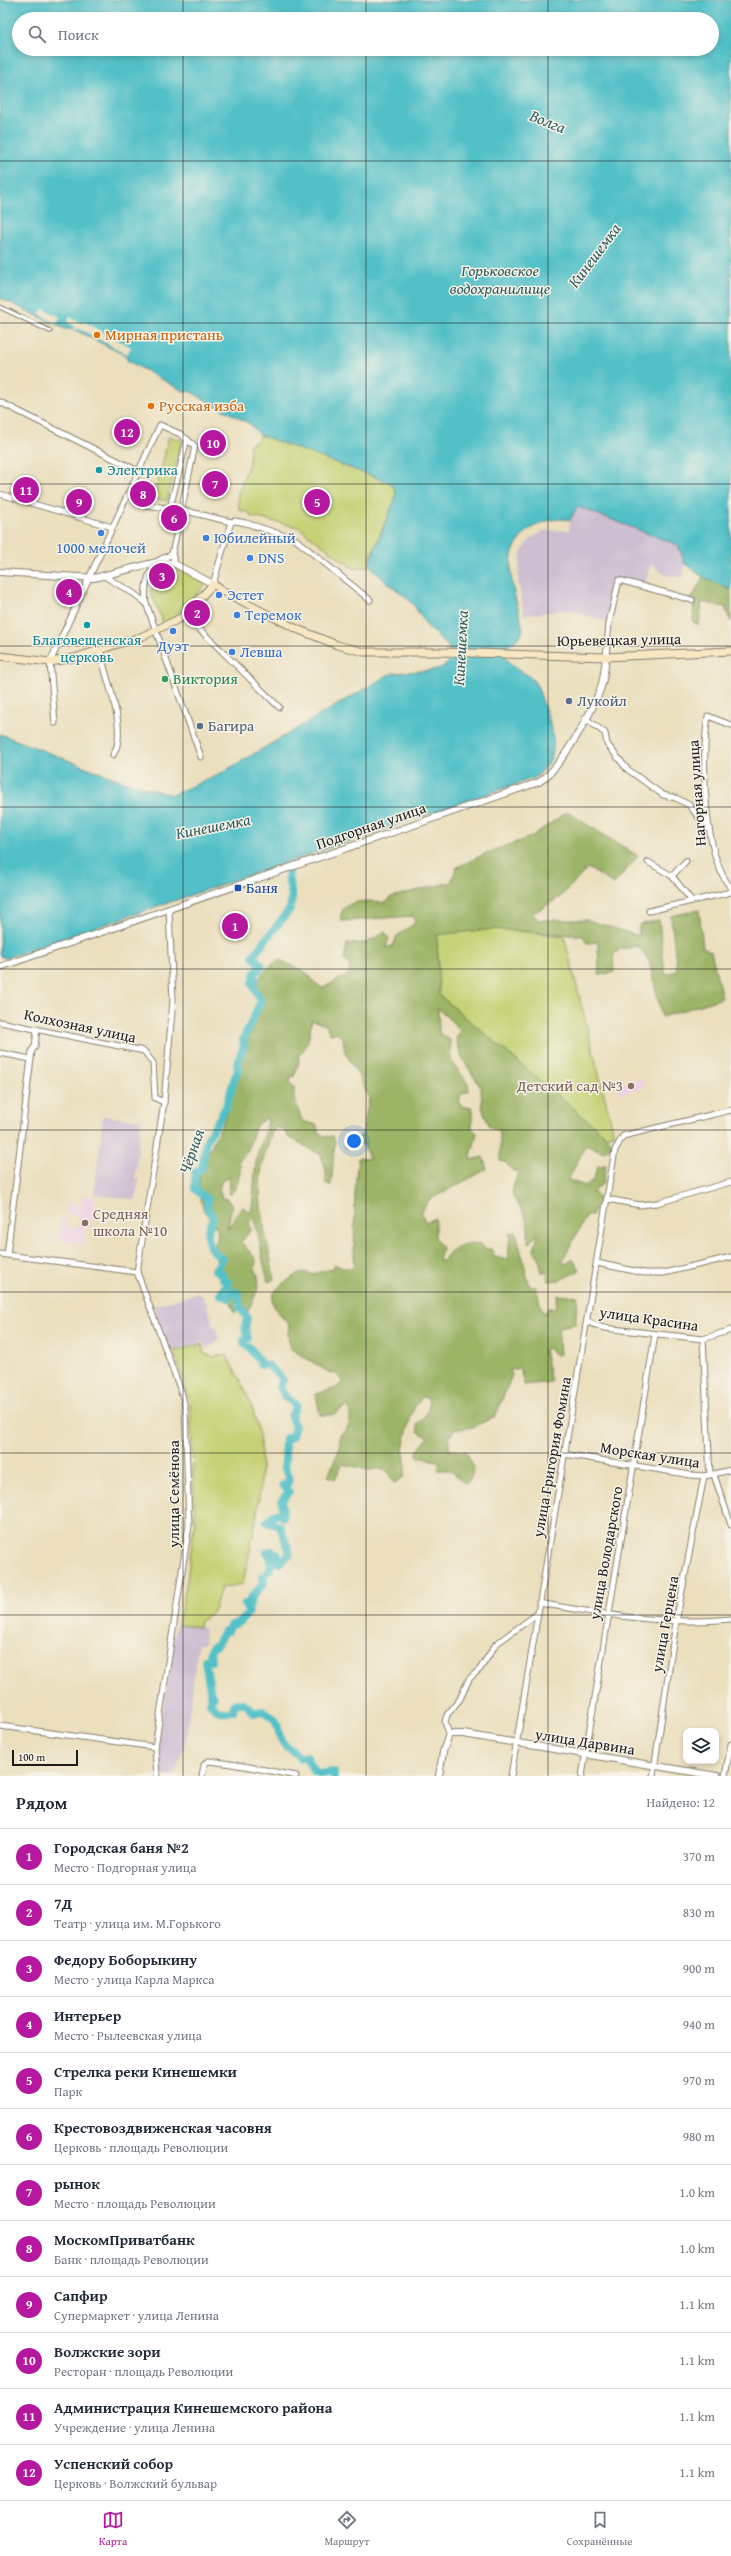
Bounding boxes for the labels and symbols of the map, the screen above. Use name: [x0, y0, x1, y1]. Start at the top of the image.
water label: Волга: [526, 103, 570, 139]
water label: Кинешемка: [562, 217, 627, 292]
water label: Горьковское водохранилище: [450, 258, 551, 300]
place label: Мирная пристань: [105, 324, 223, 345]
marker: Мирная пристань: [92, 330, 102, 340]
place label: Русская изба: [159, 395, 245, 416]
marker: Русская изба: [146, 401, 156, 411]
pin: 12: [114, 417, 140, 447]
pin: 10: [200, 428, 226, 458]
place label: Электрика: [107, 459, 179, 480]
marker: Электрика: [94, 465, 104, 475]
pin: 7: [202, 469, 228, 499]
pin: 11: [13, 475, 39, 505]
pin: 8: [130, 479, 156, 509]
pin: 9: [66, 487, 92, 517]
pin: 5: [304, 487, 330, 517]
pin: 6: [161, 503, 187, 533]
place label: Юбилейный: [214, 527, 296, 548]
marker: 1000 мелочей: [96, 528, 106, 538]
marker: Юбилейный: [201, 533, 211, 543]
place label: 1000 мелочей: [56, 537, 146, 558]
place label: DNS: [258, 547, 284, 568]
marker: DNS: [245, 553, 255, 563]
pin: 3: [149, 561, 175, 591]
pin: 4: [56, 577, 82, 607]
place label: Эстет: [227, 584, 265, 605]
marker: Эстет: [214, 590, 224, 600]
pin: 2: [184, 598, 210, 628]
place label: Теремок: [245, 604, 302, 625]
water label: Кинешемка: [446, 609, 474, 686]
marker: Теремок: [232, 610, 242, 620]
marker: Благовещенская церковь: [82, 620, 92, 630]
marker: Дуэт: [168, 626, 178, 636]
street label: Юрьевецкая улица: [557, 628, 682, 651]
place label: Благовещенская церковь: [33, 629, 142, 667]
place label: Дуэт: [156, 635, 190, 656]
place label: Левша: [240, 641, 283, 662]
marker: Левша: [227, 647, 237, 657]
place label: Виктория: [173, 668, 238, 689]
marker: Виктория: [160, 674, 170, 684]
place label: Лукойл: [577, 690, 627, 711]
marker: Лукойл: [564, 696, 574, 706]
place label: Багира: [208, 715, 255, 736]
marker: Багира: [195, 721, 205, 731]
street label: Нагорная улица: [682, 738, 711, 847]
street label: Подгорная улица: [313, 797, 429, 854]
water label: Кинешемка: [174, 807, 253, 845]
place label: Баня: [246, 877, 278, 898]
marker: Баня: [233, 883, 243, 893]
pin: 1: [222, 911, 248, 941]
street label: Колхозная улица: [22, 1003, 139, 1048]
place label: Детский сад №3: [516, 1075, 623, 1096]
marker: Детский сад №3: [626, 1081, 636, 1091]
water label: Чёрная: [172, 1125, 210, 1177]
your location: [344, 1131, 364, 1151]
place label: Средняя школа №10: [93, 1203, 167, 1241]
marker: Средняя школа №10: [80, 1218, 90, 1228]
street label: улица Красина: [597, 1301, 701, 1336]
street label: улица Григория Фомина: [527, 1374, 576, 1540]
street label: Морская улица: [599, 1436, 702, 1473]
street label: улица Семёнова: [163, 1439, 184, 1549]
street label: улица Володарского: [583, 1484, 628, 1622]
street label: улица Герцена: [646, 1573, 683, 1675]
street label: улица Дарвина: [533, 1723, 637, 1760]
scale bar: [12, 1748, 78, 1767]

